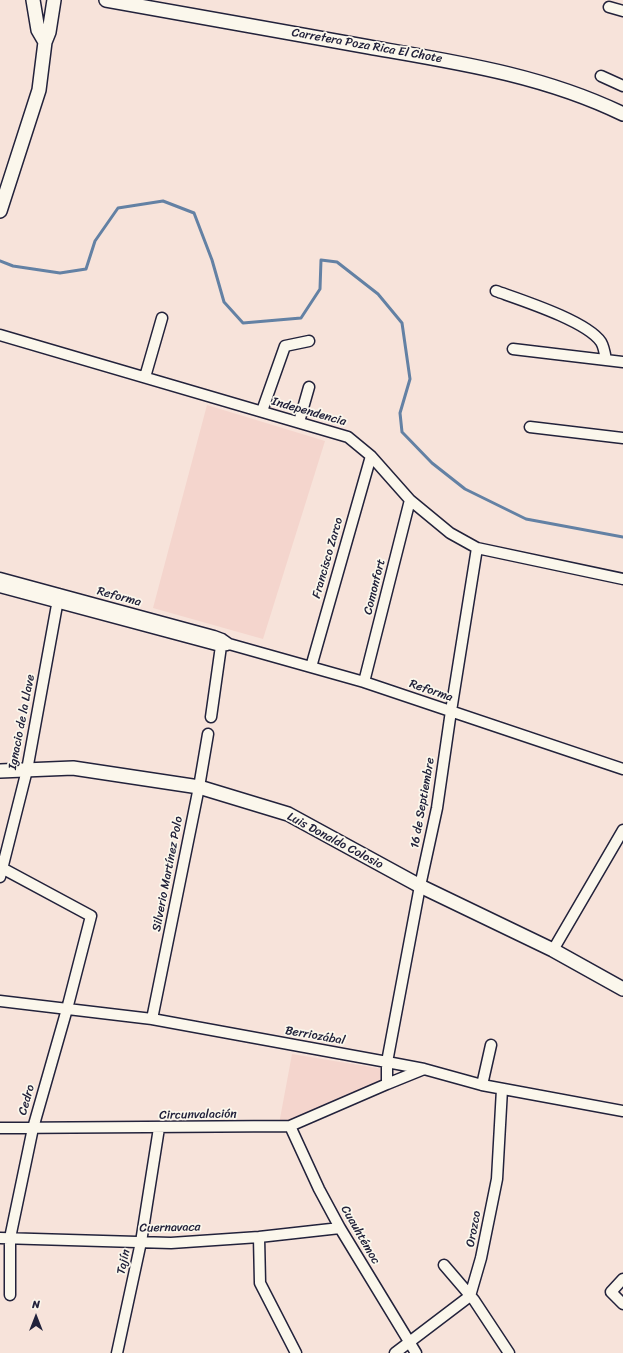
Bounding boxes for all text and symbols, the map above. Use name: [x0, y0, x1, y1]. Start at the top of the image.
street label: Carretera Poza Rica El Chote: [291, 26, 443, 66]
street label: Independencia: [270, 395, 348, 429]
street label: Francisco Zarco: [310, 516, 346, 600]
street label: Comonfort: [361, 558, 389, 616]
street label: Reforma: [95, 584, 143, 610]
street label: Ignacio de la Llave: [6, 673, 38, 771]
street label: Reforma: [407, 677, 455, 705]
street label: 16 de Septiembre: [408, 756, 438, 850]
street label: Luis Donaldo Colosio: [285, 810, 385, 872]
street label: Silverio Martínez Polo: [150, 815, 186, 933]
street label: Berriozábal: [284, 1024, 346, 1048]
street label: Cedro: [16, 1083, 38, 1117]
street label: Circunvalación: [159, 1107, 237, 1123]
street label: Cuauhtémoc: [337, 1203, 383, 1267]
street label: Orozco: [463, 1210, 485, 1248]
street label: Cuernavaca: [139, 1220, 201, 1236]
street label: Tajín: [114, 1248, 134, 1276]
text: N: [32, 1295, 40, 1314]
north arrow: [16, 1297, 56, 1337]

